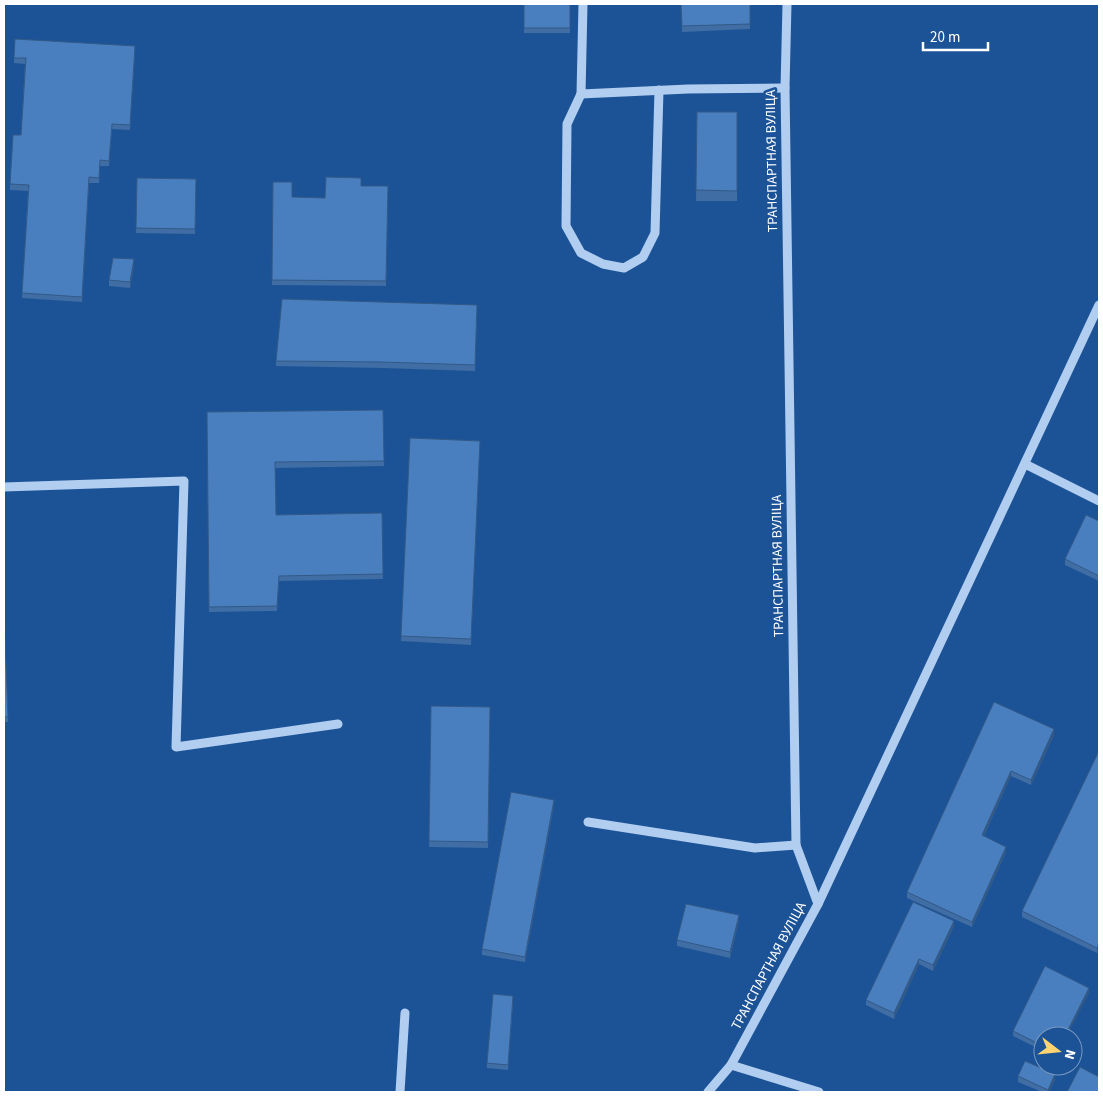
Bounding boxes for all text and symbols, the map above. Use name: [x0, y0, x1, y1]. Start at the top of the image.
scale bar: [923, 20, 988, 52]
text: 20 m: [930, 27, 960, 48]
street label: ТРАНСПАРТНАЯ ВУЛІЦА: [761, 89, 783, 232]
street label: ТРАНСПАРТНАЯ ВУЛІЦА: [767, 494, 789, 637]
street label: ТРАНСПАРТНАЯ ВУЛІЦА: [727, 898, 811, 1034]
north arrow: [1033, 1026, 1083, 1076]
text: N: [1059, 1047, 1080, 1062]

